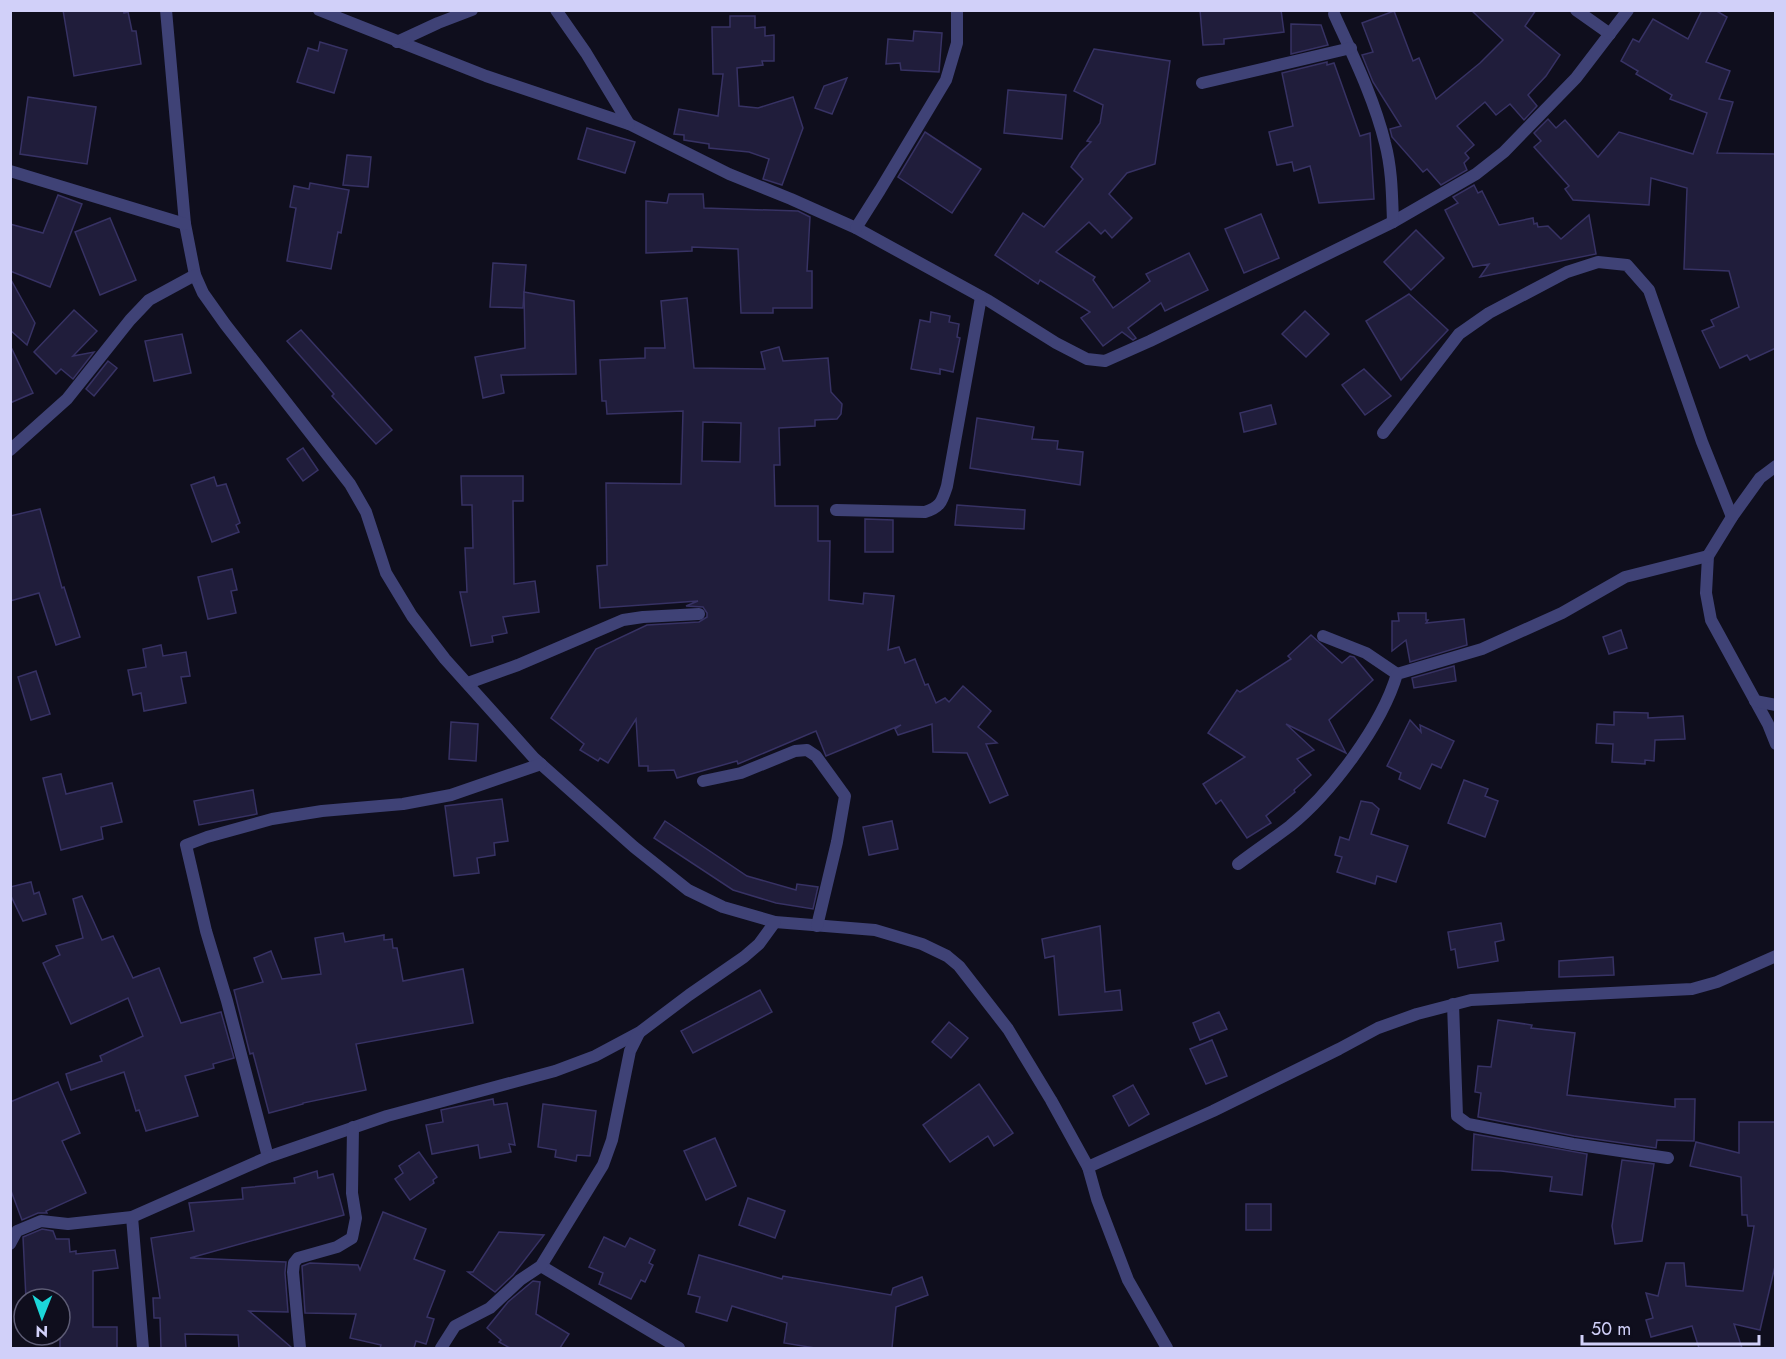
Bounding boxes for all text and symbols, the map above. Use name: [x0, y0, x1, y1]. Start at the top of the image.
north arrow: [12, 1287, 72, 1347]
scale bar: [1582, 1308, 1759, 1346]
text: 50 m: [1591, 1316, 1631, 1342]
text: N: [35, 1320, 48, 1343]

